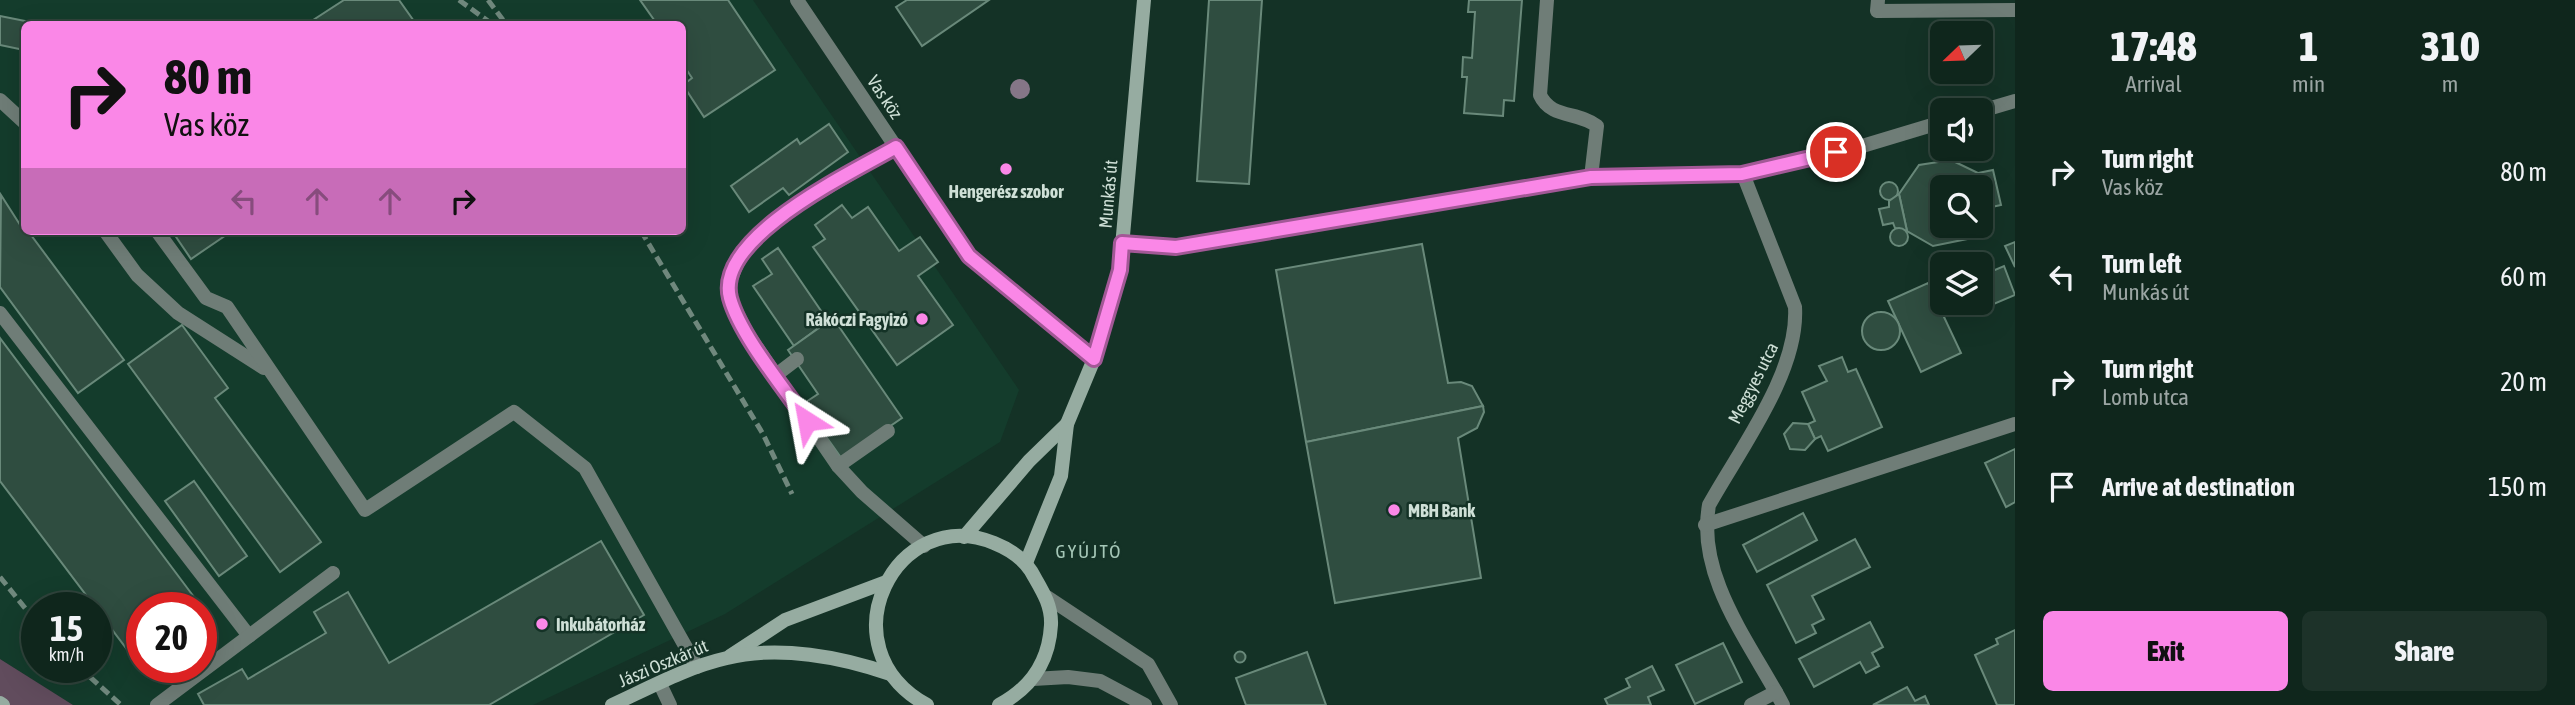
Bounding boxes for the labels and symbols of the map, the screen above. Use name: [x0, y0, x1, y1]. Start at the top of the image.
north arrow: [1930, 21, 1993, 84]
street label: Vas köz: [863, 71, 907, 123]
pin: [1806, 122, 1866, 182]
street label: Munkás út: [1095, 159, 1121, 229]
marker: Hengerész szobor: [998, 161, 1014, 177]
place label: Hengerész szobor: [948, 181, 1064, 202]
place label: Rákóczi Fagyizó: [806, 309, 908, 330]
marker: Rákóczi Fagyizó: [914, 311, 930, 327]
street label: Meggyes utca: [1724, 339, 1782, 427]
position arrow: [770, 384, 844, 458]
place label: MBH Bank: [1408, 500, 1476, 521]
marker: MBH Bank: [1386, 502, 1402, 518]
district label: GYÚJTÓ: [1056, 540, 1122, 562]
speed limit sign: 20: [126, 592, 217, 683]
place label: Inkubátorház: [556, 614, 646, 635]
marker: Inkubátorház: [534, 616, 550, 632]
street label: Jászi Oszkár út: [615, 635, 711, 691]

